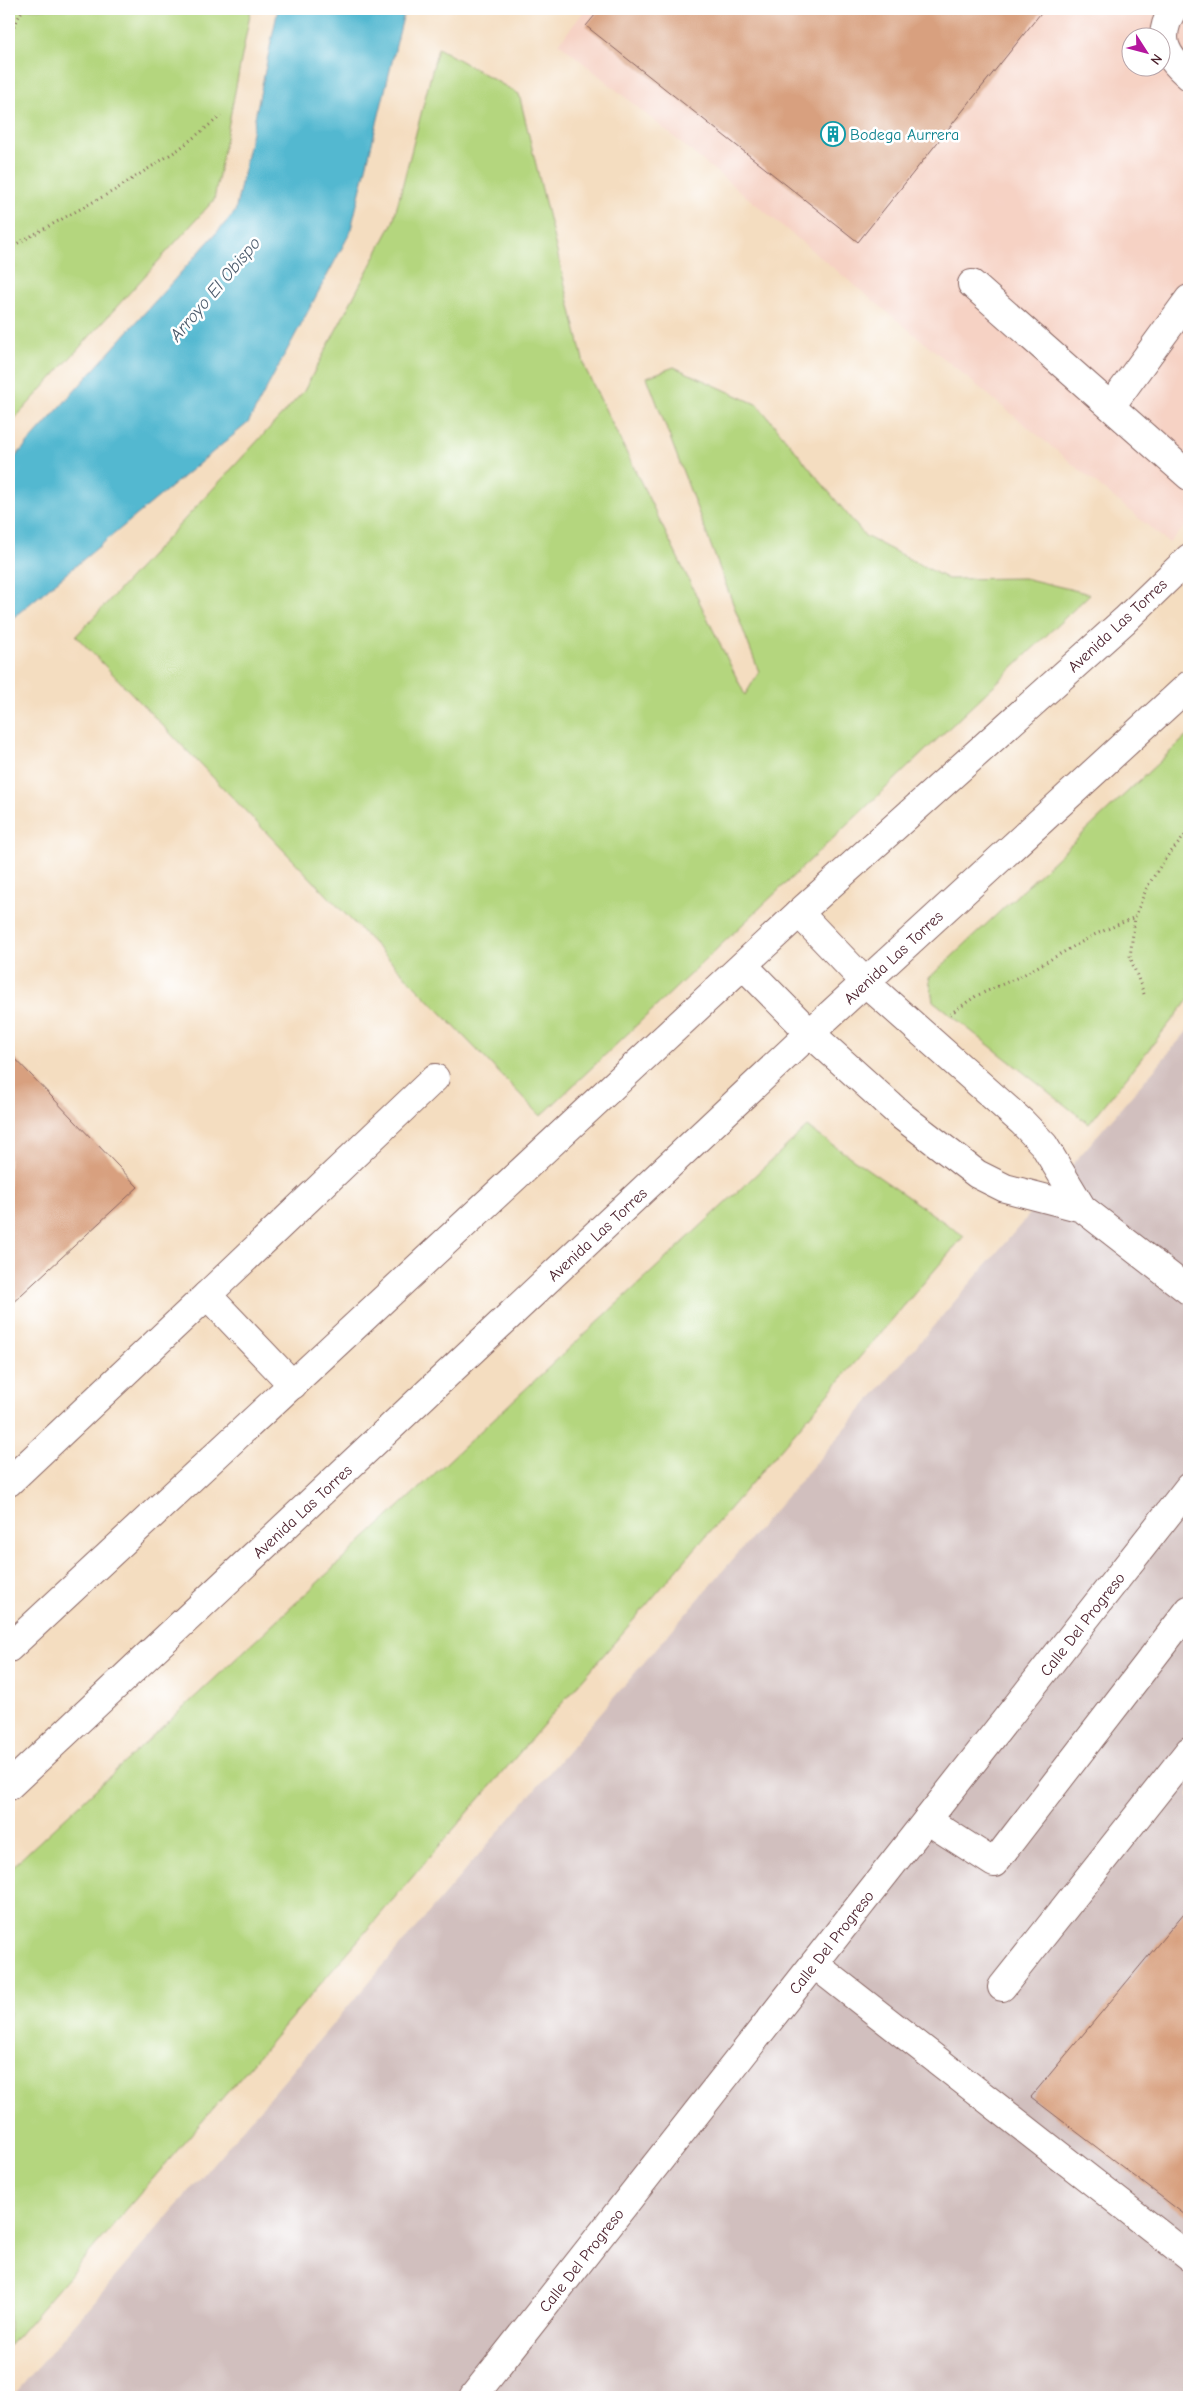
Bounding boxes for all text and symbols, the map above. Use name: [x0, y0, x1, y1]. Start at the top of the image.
north arrow: [1120, 28, 1170, 78]
text: N: [1147, 51, 1166, 68]
building icon: Bodega Aurrera: [820, 121, 846, 147]
place label: Bodega Aurrera: [850, 126, 959, 144]
water label: Arroyo El Obispo: [165, 233, 265, 347]
street label: Avenida Las Torres: [1065, 575, 1171, 676]
street label: Avenida Las Torres: [841, 907, 947, 1008]
street label: Avenida Las Torres: [545, 1184, 651, 1285]
street label: Avenida Las Torres: [250, 1461, 356, 1562]
street label: Calle Del Progreso: [1037, 1569, 1129, 1680]
street label: Calle Del Progreso: [786, 1887, 878, 1998]
street label: Calle Del Progreso: [536, 2205, 628, 2316]

